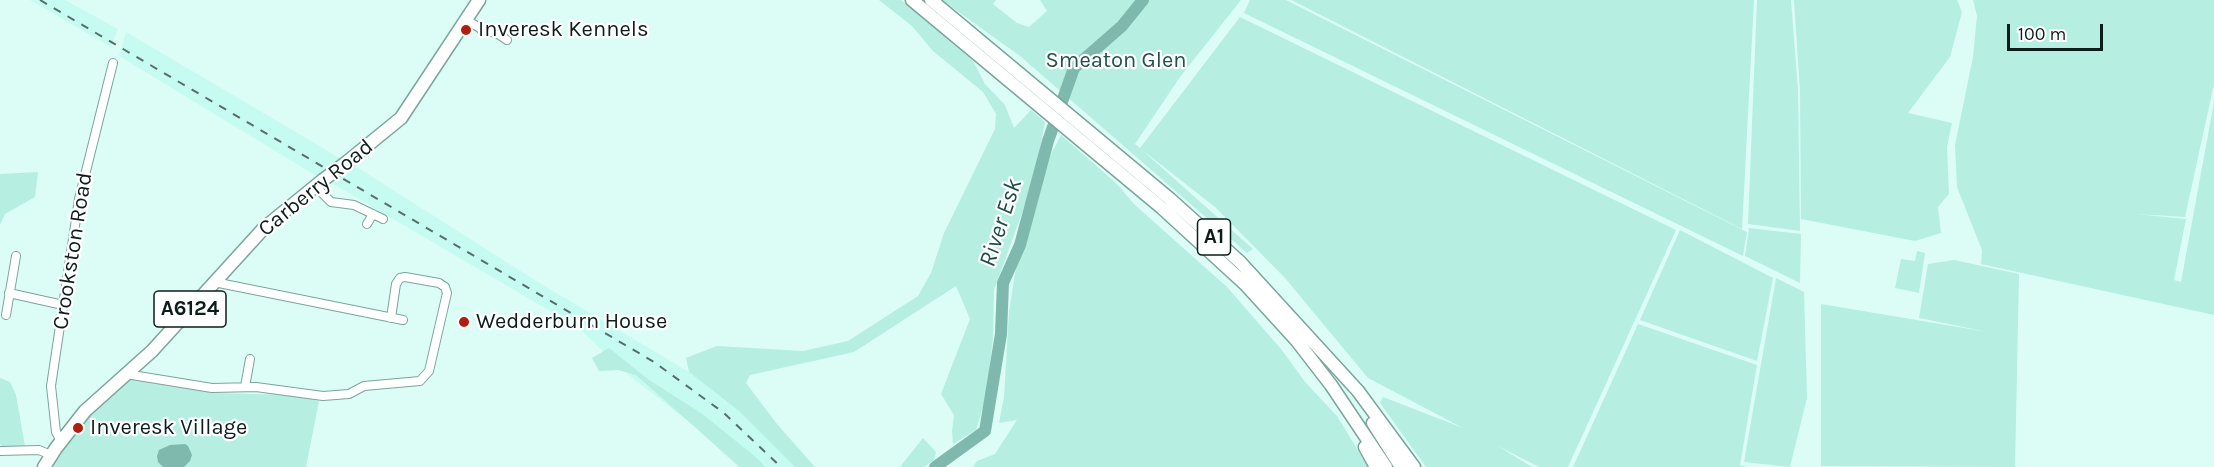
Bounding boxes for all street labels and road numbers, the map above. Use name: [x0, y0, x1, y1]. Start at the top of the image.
street label: Carberry Road: [253, 134, 379, 242]
street label: Crookston Road: [48, 170, 98, 332]
road number: A1: [1198, 219, 1230, 255]
road number: A6124: [154, 291, 226, 327]

